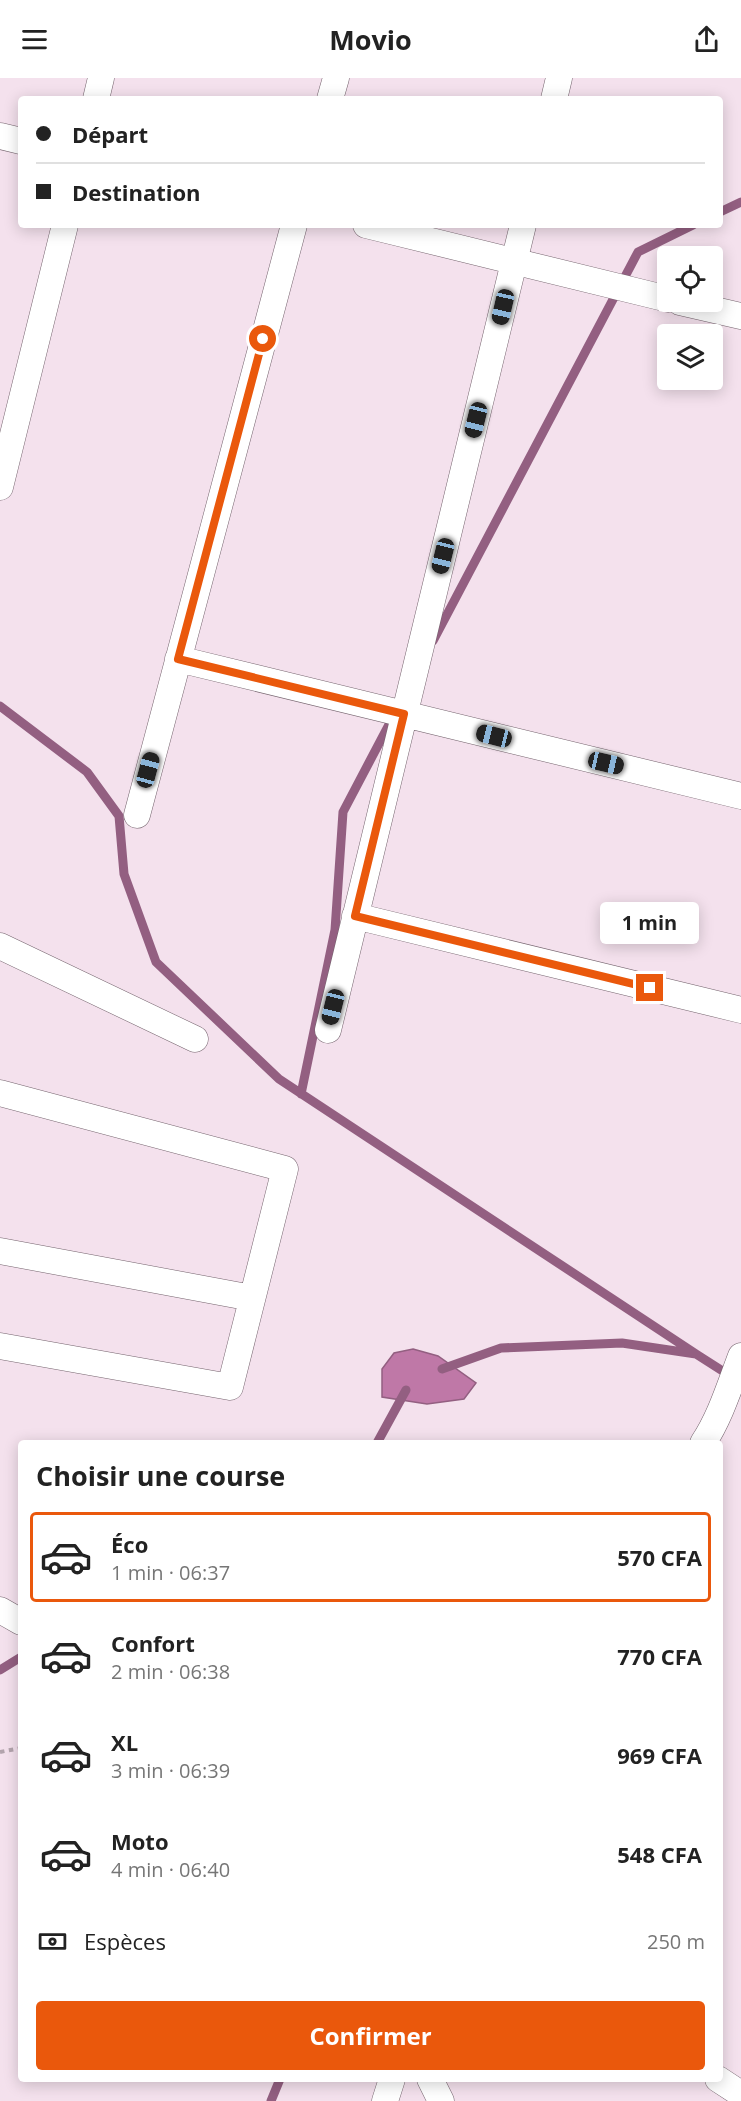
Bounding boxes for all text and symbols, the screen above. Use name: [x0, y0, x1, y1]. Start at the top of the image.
text: Movio: [329, 21, 412, 58]
icon: menu: [18, 23, 51, 56]
icon: share: [690, 23, 723, 56]
text: Départ: [72, 119, 148, 149]
text: Destination: [72, 177, 201, 207]
map controls: [657, 246, 723, 390]
button: locate: [657, 246, 723, 312]
car: [490, 287, 516, 327]
button: layers: [657, 324, 723, 390]
route start: [249, 325, 276, 352]
car: [463, 400, 489, 440]
car: [430, 536, 456, 576]
car: [474, 723, 514, 749]
car: [135, 750, 161, 790]
car: [586, 750, 626, 776]
callout: 1 min: [600, 901, 700, 943]
text: 1 min: [622, 909, 677, 936]
route end: [636, 974, 663, 1001]
car: [320, 987, 346, 1027]
text: Choisir une course: [36, 1457, 285, 1494]
text: Éco: [111, 1529, 148, 1559]
icon: car: [39, 1530, 93, 1584]
text: 570 CFA: [617, 1542, 702, 1572]
text: 1 min · 06:37: [111, 1559, 230, 1586]
text: Confort: [111, 1628, 195, 1658]
icon: car: [39, 1629, 93, 1683]
text: 770 CFA: [617, 1641, 702, 1671]
text: 2 min · 06:38: [111, 1658, 230, 1685]
text: XL: [111, 1727, 138, 1757]
icon: car: [39, 1728, 93, 1782]
text: 969 CFA: [617, 1740, 702, 1770]
text: 3 min · 06:39: [111, 1757, 230, 1784]
text: Moto: [111, 1826, 169, 1856]
icon: car: [39, 1827, 93, 1881]
text: 548 CFA: [617, 1839, 702, 1869]
text: 4 min · 06:40: [111, 1856, 230, 1883]
icon: cash: [36, 1925, 69, 1958]
text: Espèces: [84, 1926, 166, 1956]
text: 250 m: [647, 1928, 705, 1955]
button: Confirmer: [36, 2001, 705, 2070]

